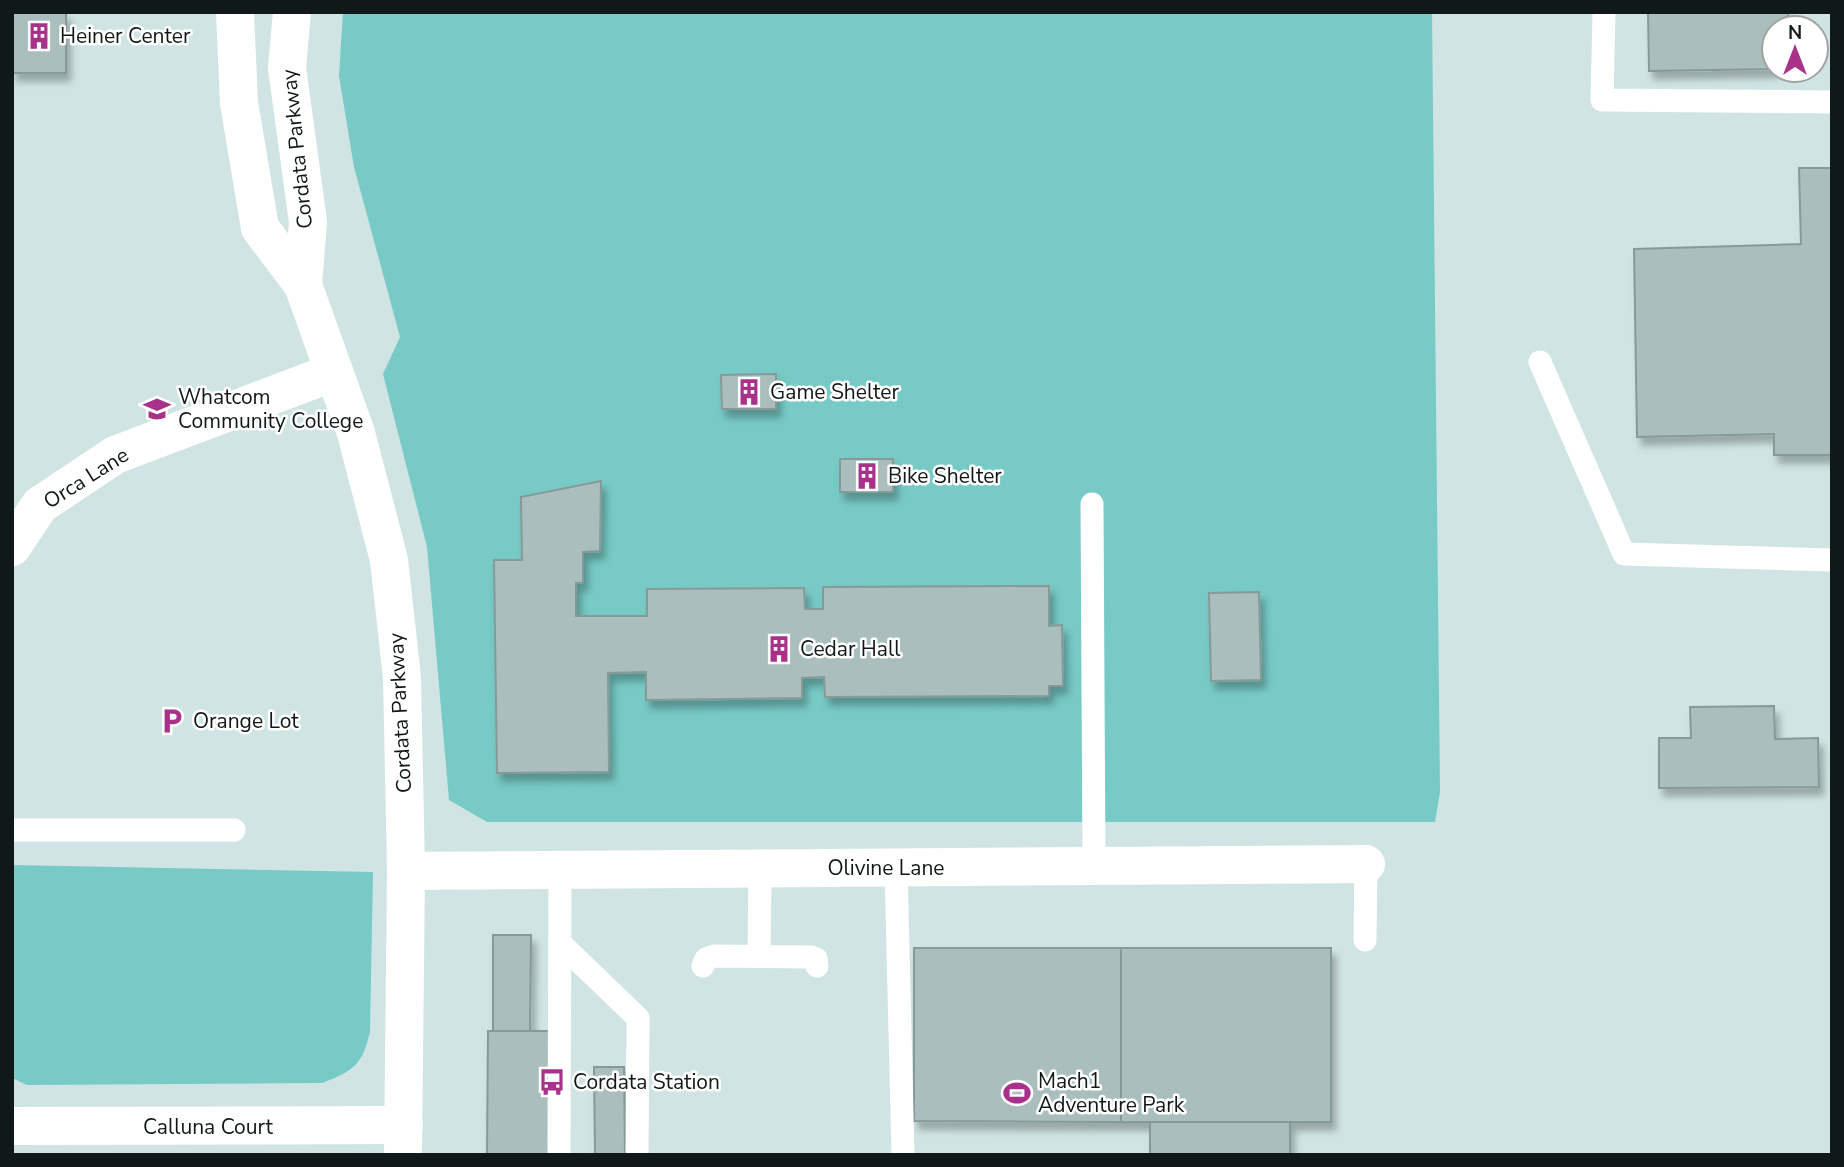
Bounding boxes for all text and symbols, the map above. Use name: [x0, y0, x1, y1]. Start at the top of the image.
north arrow: [1760, 14, 1830, 84]
text: N: [1788, 20, 1802, 46]
building icon: Heiner Center: [24, 21, 54, 51]
place label: Heiner Center: [60, 22, 191, 50]
street label: Cordata Parkway: [275, 67, 319, 230]
building icon: Game Shelter: [734, 377, 764, 407]
place label: Game Shelter: [770, 378, 899, 406]
place label: Whatcom Community College: [178, 383, 363, 435]
school or university icon: Whatcom Community College: [142, 394, 172, 424]
street label: Orca Lane: [38, 441, 134, 515]
building icon: Bike Shelter: [852, 461, 882, 491]
place label: Bike Shelter: [888, 462, 1002, 490]
street label: Cordata Parkway: [382, 632, 418, 794]
building icon: Cedar Hall: [764, 634, 794, 664]
place label: Cedar Hall: [800, 635, 901, 663]
parking icon: Orange Lot: [157, 706, 187, 736]
place label: Orange Lot: [193, 707, 299, 735]
street label: Olivine Lane: [827, 854, 945, 882]
bus stop icon: Cordata Station: [537, 1067, 567, 1097]
place label: Mach1 Adventure Park: [1038, 1067, 1185, 1119]
place label: Cordata Station: [573, 1068, 720, 1096]
sports icon: Mach1 Adventure Park: [1002, 1078, 1032, 1108]
street label: Calluna Court: [143, 1113, 274, 1141]

